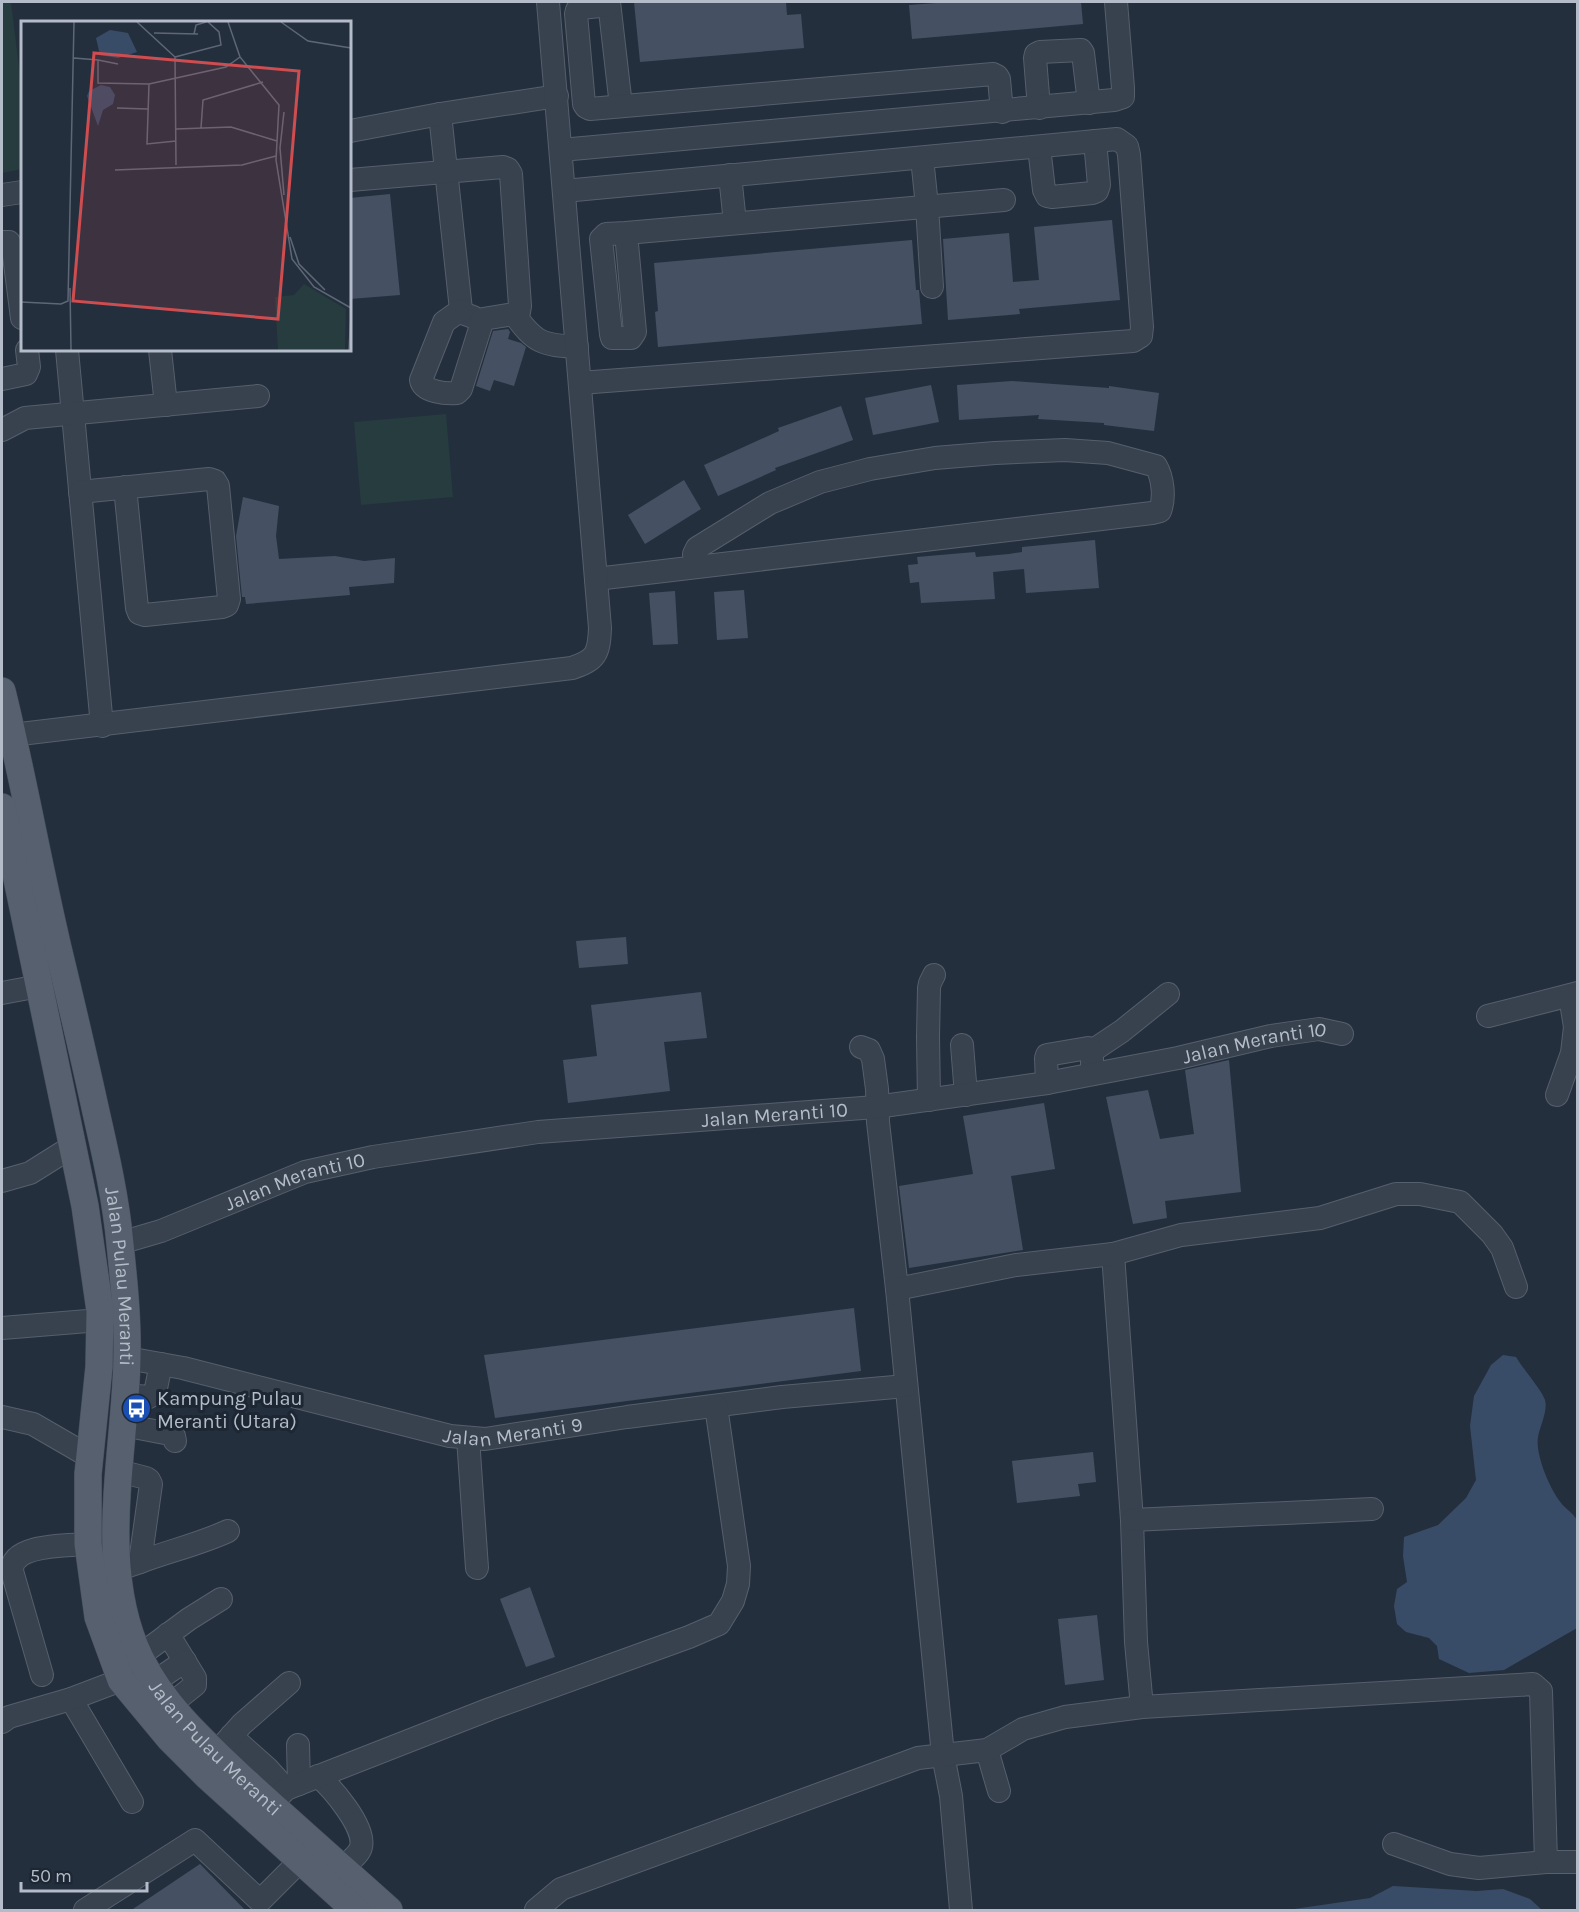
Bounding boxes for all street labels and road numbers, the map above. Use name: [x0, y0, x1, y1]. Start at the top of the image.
street label: Jalan Meranti 10: [1180, 1017, 1329, 1069]
street label: Jalan Meranti 10: [700, 1098, 849, 1132]
street label: Jalan Meranti 10: [221, 1148, 367, 1216]
street label: Jalan Pulau Meranti: [100, 1185, 138, 1366]
street label: Jalan Meranti 9: [441, 1413, 584, 1452]
street label: Jalan Pulau Meranti: [144, 1676, 286, 1821]

